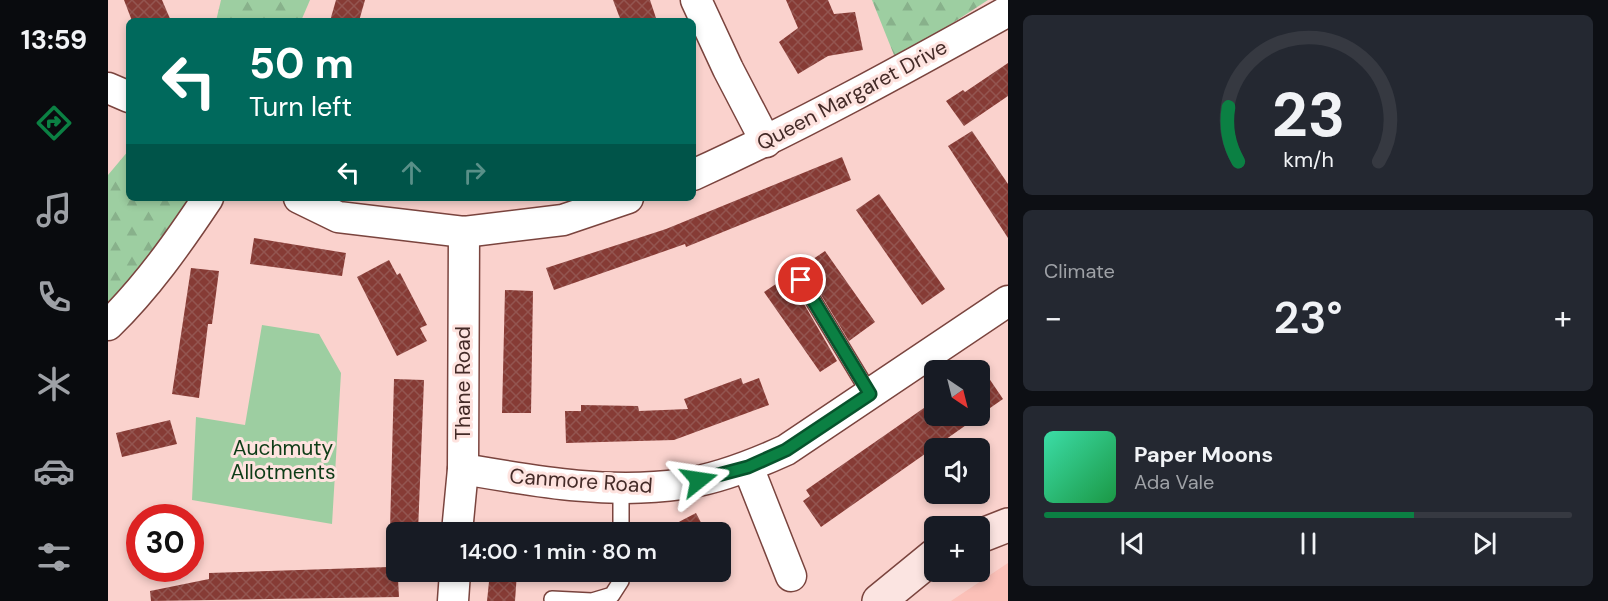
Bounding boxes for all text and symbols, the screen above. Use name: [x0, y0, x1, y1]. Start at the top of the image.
text: 13:59: [21, 22, 87, 57]
street label: Queen Margaret Drive: [752, 33, 952, 157]
text: 50 m: [249, 36, 354, 91]
icon: left: [150, 42, 228, 120]
text: 23: [1271, 74, 1345, 155]
text: Turn left: [249, 89, 352, 124]
icon: directions: [33, 102, 75, 144]
text: km/h: [1283, 147, 1333, 175]
icon: left: [332, 156, 365, 189]
icon: ahead: [395, 156, 428, 189]
icon: right: [458, 156, 491, 189]
icon: music: [33, 189, 75, 231]
pin: [775, 254, 826, 305]
text: Climate: [1044, 258, 1115, 284]
icon: arrive: [784, 263, 817, 296]
icon: phone: [33, 276, 75, 318]
text: 23°: [1274, 288, 1343, 347]
text: −: [1044, 296, 1062, 339]
text: +: [1554, 296, 1572, 339]
street label: Thane Road: [449, 326, 477, 440]
north arrow: [924, 360, 990, 426]
map controls: [924, 360, 990, 582]
icon: climate: [33, 363, 75, 405]
park label: Auchmuty Allotments: [230, 434, 336, 486]
button: sound: [924, 438, 990, 504]
text: Paper Moons: [1134, 440, 1273, 469]
position arrow: [667, 448, 731, 512]
icon: car: [33, 450, 75, 492]
street label: Canmore Road: [508, 462, 654, 500]
text: Ada Vale: [1134, 469, 1214, 495]
speed limit sign: 30: [126, 504, 204, 582]
button: +: [924, 516, 990, 582]
icon: previous: [1116, 527, 1149, 560]
icon: pause: [1292, 527, 1325, 560]
icon: next: [1468, 527, 1501, 560]
icon: filters: [33, 536, 75, 578]
text: 14:00 · 1 min · 80 m: [460, 537, 657, 566]

